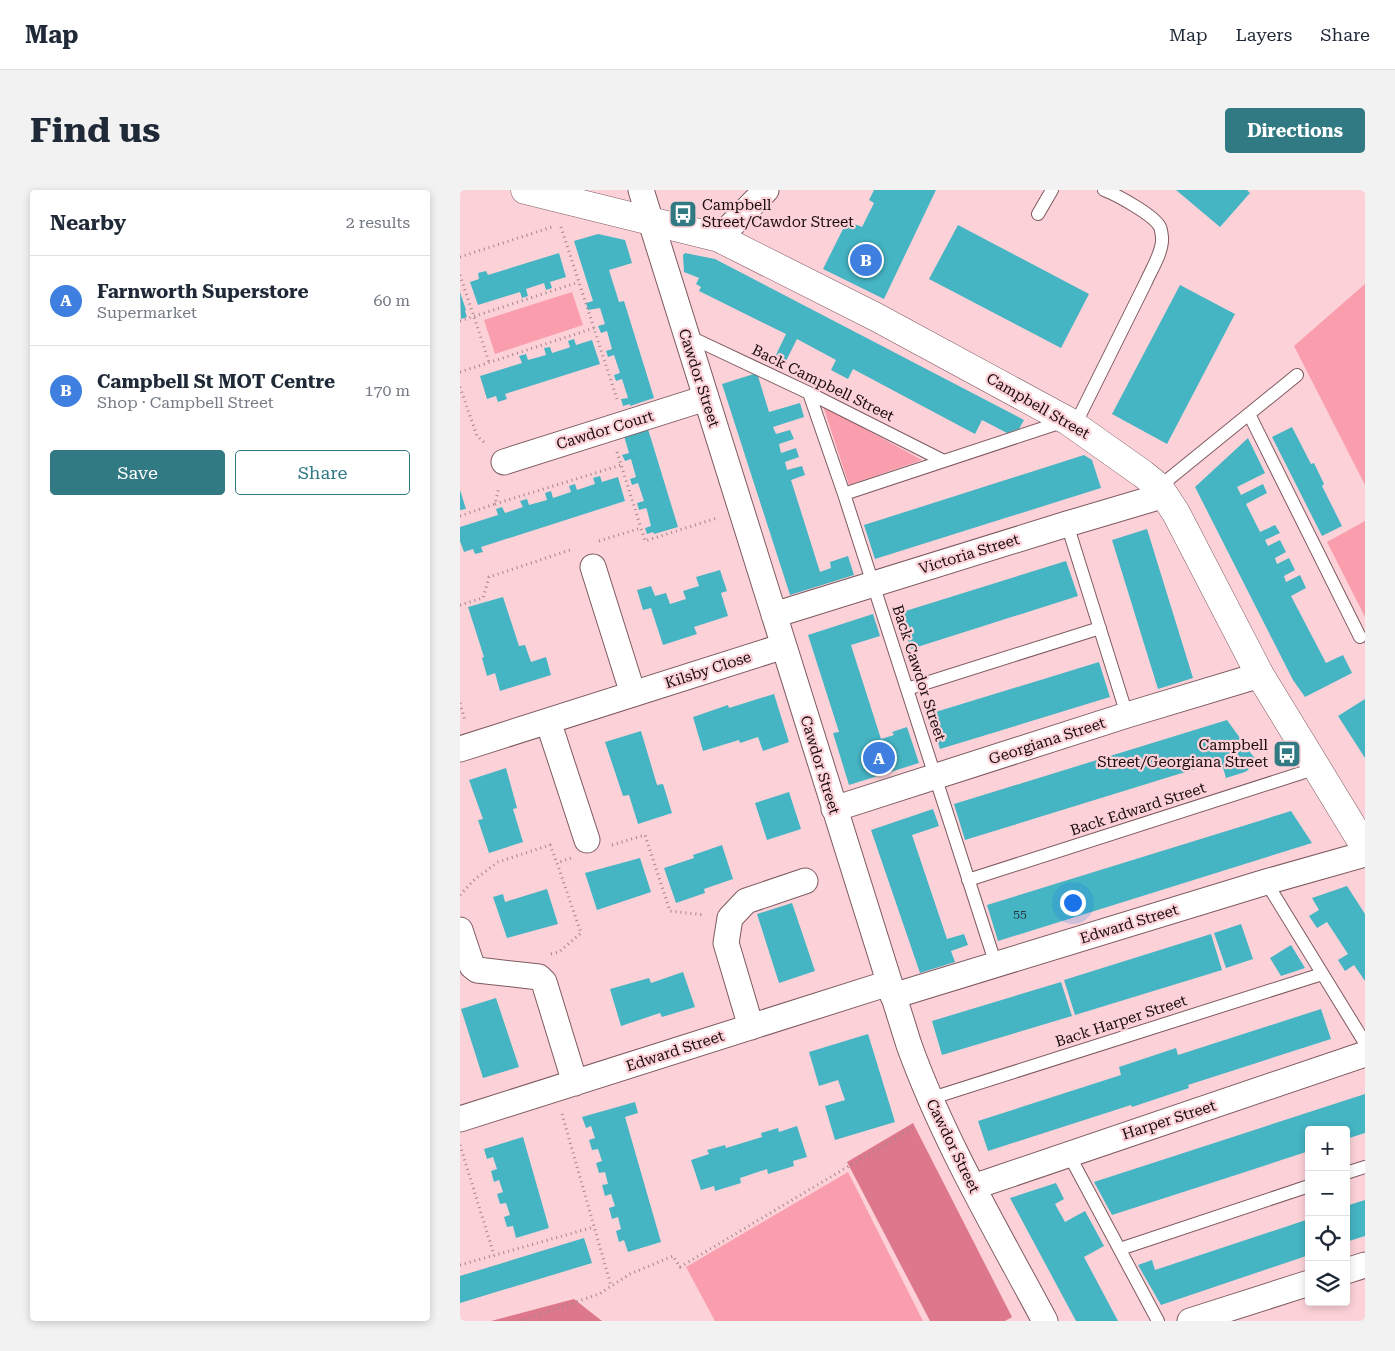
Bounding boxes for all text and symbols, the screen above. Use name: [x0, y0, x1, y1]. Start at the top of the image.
text: Map: [25, 21, 79, 49]
text: Map: [1169, 24, 1208, 45]
text: Layers: [1236, 24, 1292, 45]
text: Share: [1320, 24, 1370, 45]
button: Directions: [1225, 108, 1365, 153]
text: Find us: [30, 110, 160, 151]
place label: Campbell Street/Cawdor Street: [702, 196, 854, 231]
bus stop icon: Campbell Street/Cawdor Street: [668, 199, 698, 229]
text: Nearby: [50, 211, 126, 235]
text: 2 results: [346, 213, 410, 232]
pin: B: [850, 241, 882, 279]
text: Farnworth Superstore: [97, 280, 309, 303]
text: A: [60, 291, 72, 310]
text: 60 m: [373, 291, 410, 310]
text: Supermarket: [97, 303, 197, 322]
street label: Cawdor Street: [675, 326, 724, 430]
street label: Back Campbell Street: [749, 341, 897, 425]
street label: Campbell Street: [983, 369, 1093, 443]
text: Campbell St MOT Centre: [97, 370, 335, 393]
text: B: [60, 381, 72, 400]
text: 170 m: [364, 381, 410, 400]
text: Shop · Campbell Street: [97, 393, 274, 412]
street label: Cawdor Court: [554, 407, 656, 453]
button: Save: [50, 450, 225, 495]
button: Share: [235, 450, 410, 495]
street label: Victoria Street: [917, 530, 1022, 578]
street label: Back Cawdor Street: [888, 603, 950, 744]
street label: Kilsby Close: [663, 648, 753, 692]
street label: Cawdor Street: [796, 713, 844, 817]
street label: Georgiana Street: [986, 714, 1108, 768]
place label: Campbell Street/Georgiana Street: [1097, 736, 1268, 771]
pin: A: [863, 739, 895, 777]
bus stop icon: Campbell Street/Georgiana Street: [1272, 739, 1302, 769]
street label: Back Edward Street: [1068, 778, 1209, 839]
your location: [1060, 890, 1086, 916]
street label: Edward Street: [1078, 900, 1181, 948]
house number: 55: [1013, 907, 1027, 921]
street label: Back Harper Street: [1053, 991, 1189, 1051]
street label: Edward Street: [624, 1027, 727, 1075]
street label: Cawdor Street: [922, 1096, 984, 1196]
street label: Harper Street: [1120, 1096, 1219, 1144]
map controls: [1305, 1126, 1350, 1306]
button: +: [1305, 1126, 1350, 1171]
button: −: [1305, 1171, 1350, 1216]
button: locate: [1305, 1216, 1350, 1261]
button: layers: [1305, 1261, 1350, 1306]

